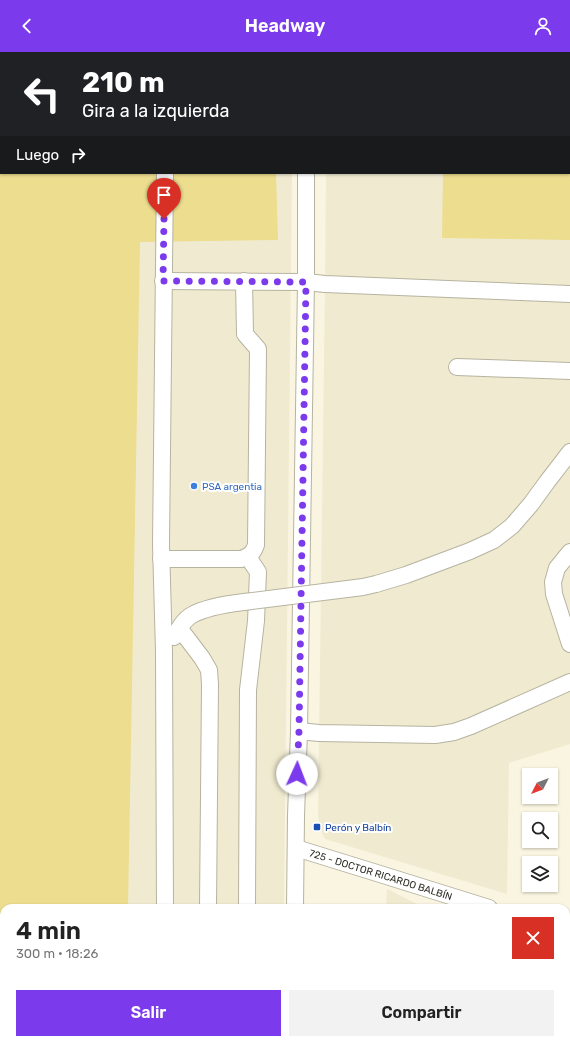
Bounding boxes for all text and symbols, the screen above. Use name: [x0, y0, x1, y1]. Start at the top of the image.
icon: back: [16, 15, 38, 37]
text: Headway: [245, 15, 325, 37]
icon: person: [532, 15, 554, 37]
text: 210 m: [82, 66, 165, 99]
icon: left: [16, 68, 68, 120]
text: Gira a la izquierda: [82, 100, 229, 122]
icon: right: [67, 144, 89, 166]
text: Luego: [16, 146, 59, 164]
pin: [147, 178, 181, 219]
icon: arrive: [153, 184, 175, 206]
marker: PSA argentia: [189, 481, 199, 491]
place label: PSA argentia: [202, 481, 262, 493]
position arrow: [276, 753, 318, 795]
north arrow: [522, 768, 558, 804]
map controls: [522, 768, 558, 892]
button: search: [522, 812, 558, 848]
marker: Perón y Balbín: [312, 822, 322, 832]
place label: Perón y Balbín: [325, 822, 391, 834]
street label: 725 - DOCTOR RICARDO BALBÍN: [308, 847, 454, 903]
button: layers: [522, 856, 558, 892]
text: 4 min: [16, 917, 81, 945]
button: close: [512, 917, 554, 959]
text: 300 m · 18:26: [16, 946, 98, 961]
button: Salir: [16, 990, 281, 1036]
button: Compartir: [289, 990, 554, 1036]

